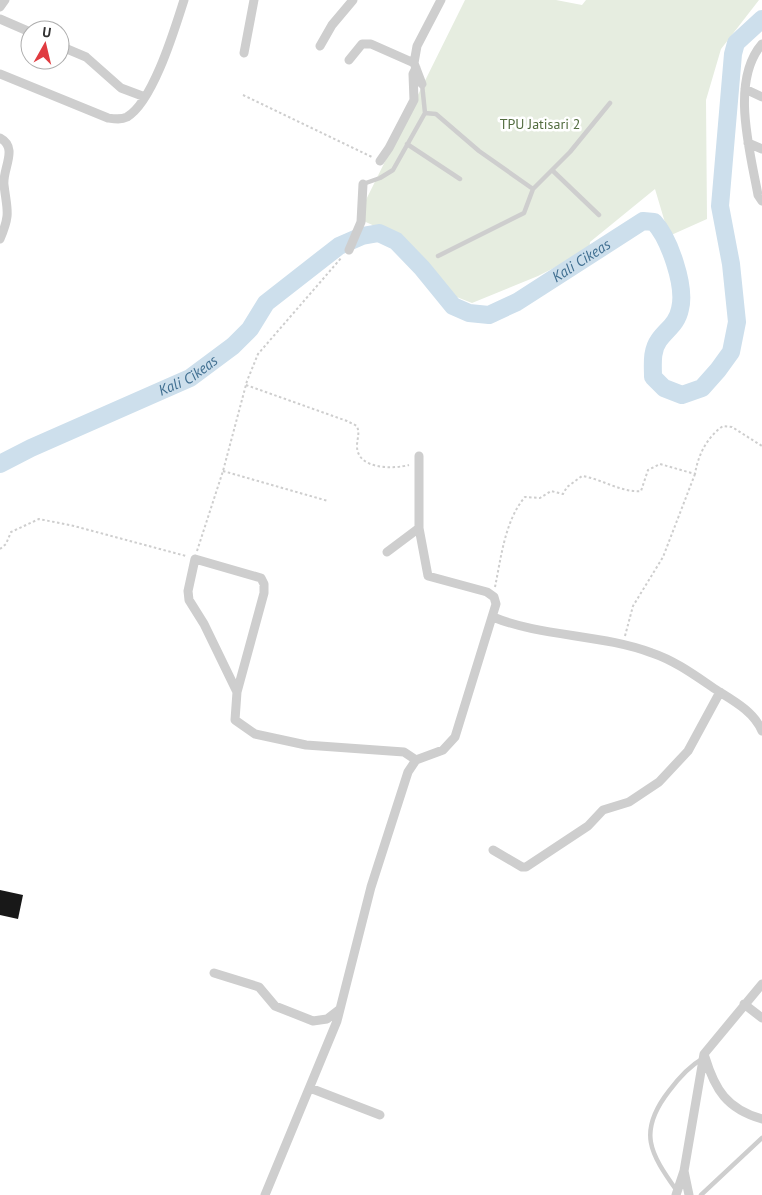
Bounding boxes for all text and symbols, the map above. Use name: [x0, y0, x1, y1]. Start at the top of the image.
north arrow: [20, 20, 70, 70]
text: U: [41, 23, 52, 42]
park label: TPU Jatisari 2: [500, 115, 580, 133]
water label: Kali Cikeas: [548, 234, 614, 286]
water label: Kali Cikeas: [155, 351, 221, 400]

